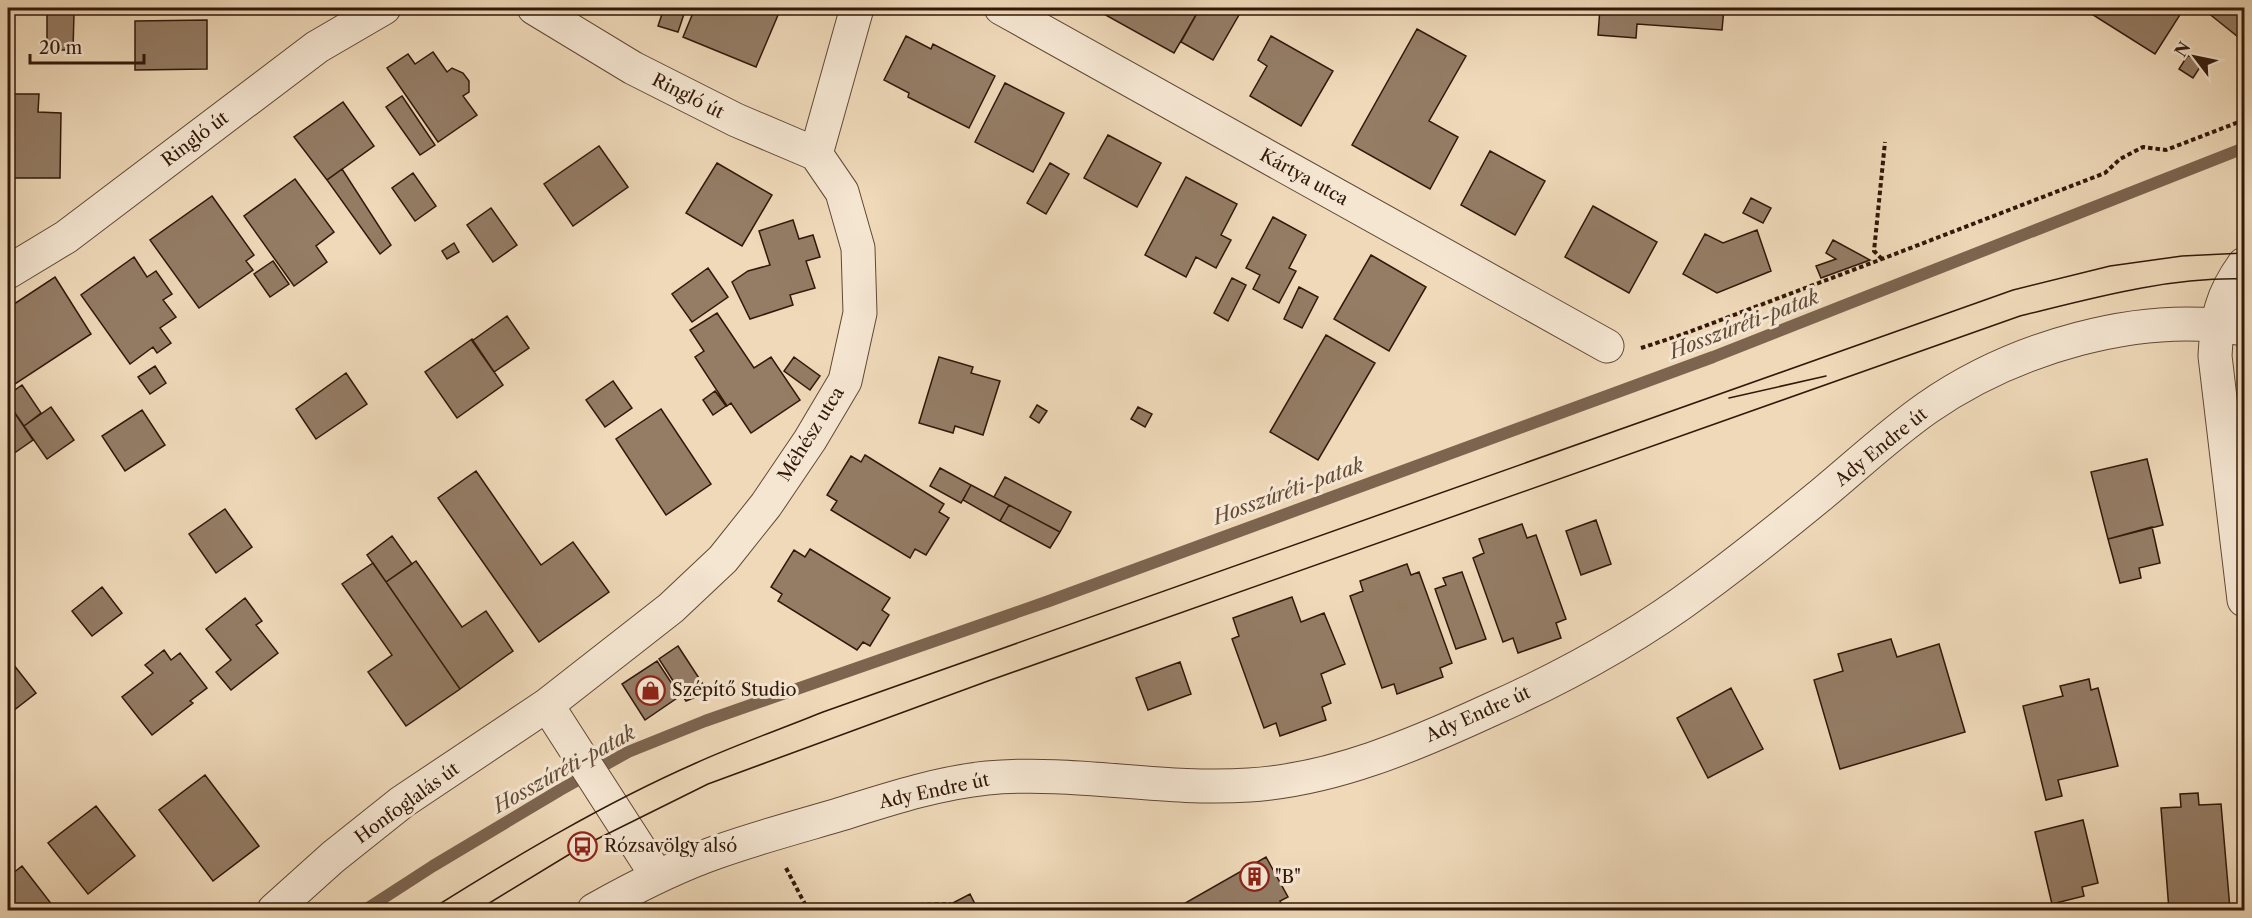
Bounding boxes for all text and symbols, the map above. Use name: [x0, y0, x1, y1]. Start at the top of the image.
scale bar: [30, 27, 144, 65]
north arrow: [2165, 27, 2225, 87]
text: 20 m: [39, 37, 83, 59]
text: N: [2170, 38, 2194, 60]
street label: Ringló út: [648, 69, 728, 124]
street label: Ringló út: [157, 106, 233, 171]
street label: Kártya utca: [1256, 144, 1352, 210]
water label: Hosszúréti-patak: [1664, 284, 1823, 364]
street label: Méhész utca: [773, 382, 849, 485]
street label: Ady Endre út: [1830, 403, 1932, 491]
water label: Hosszúréti-patak: [1207, 452, 1367, 530]
shop icon: Szépítő Studio: [635, 674, 667, 706]
place label: Szépítő Studio: [672, 679, 797, 701]
street label: Ady Endre út: [1421, 681, 1534, 747]
water label: Hosszúréti-patak: [487, 720, 640, 819]
street label: Honfoglalás út: [351, 757, 464, 848]
street label: Ady Endre út: [876, 768, 992, 814]
bus stop icon: Rózsavölgy alsó: [567, 830, 599, 862]
place label: Rózsavölgy alsó: [604, 835, 737, 857]
building icon: "B": [1238, 861, 1270, 893]
place label: "B": [1275, 866, 1301, 888]

